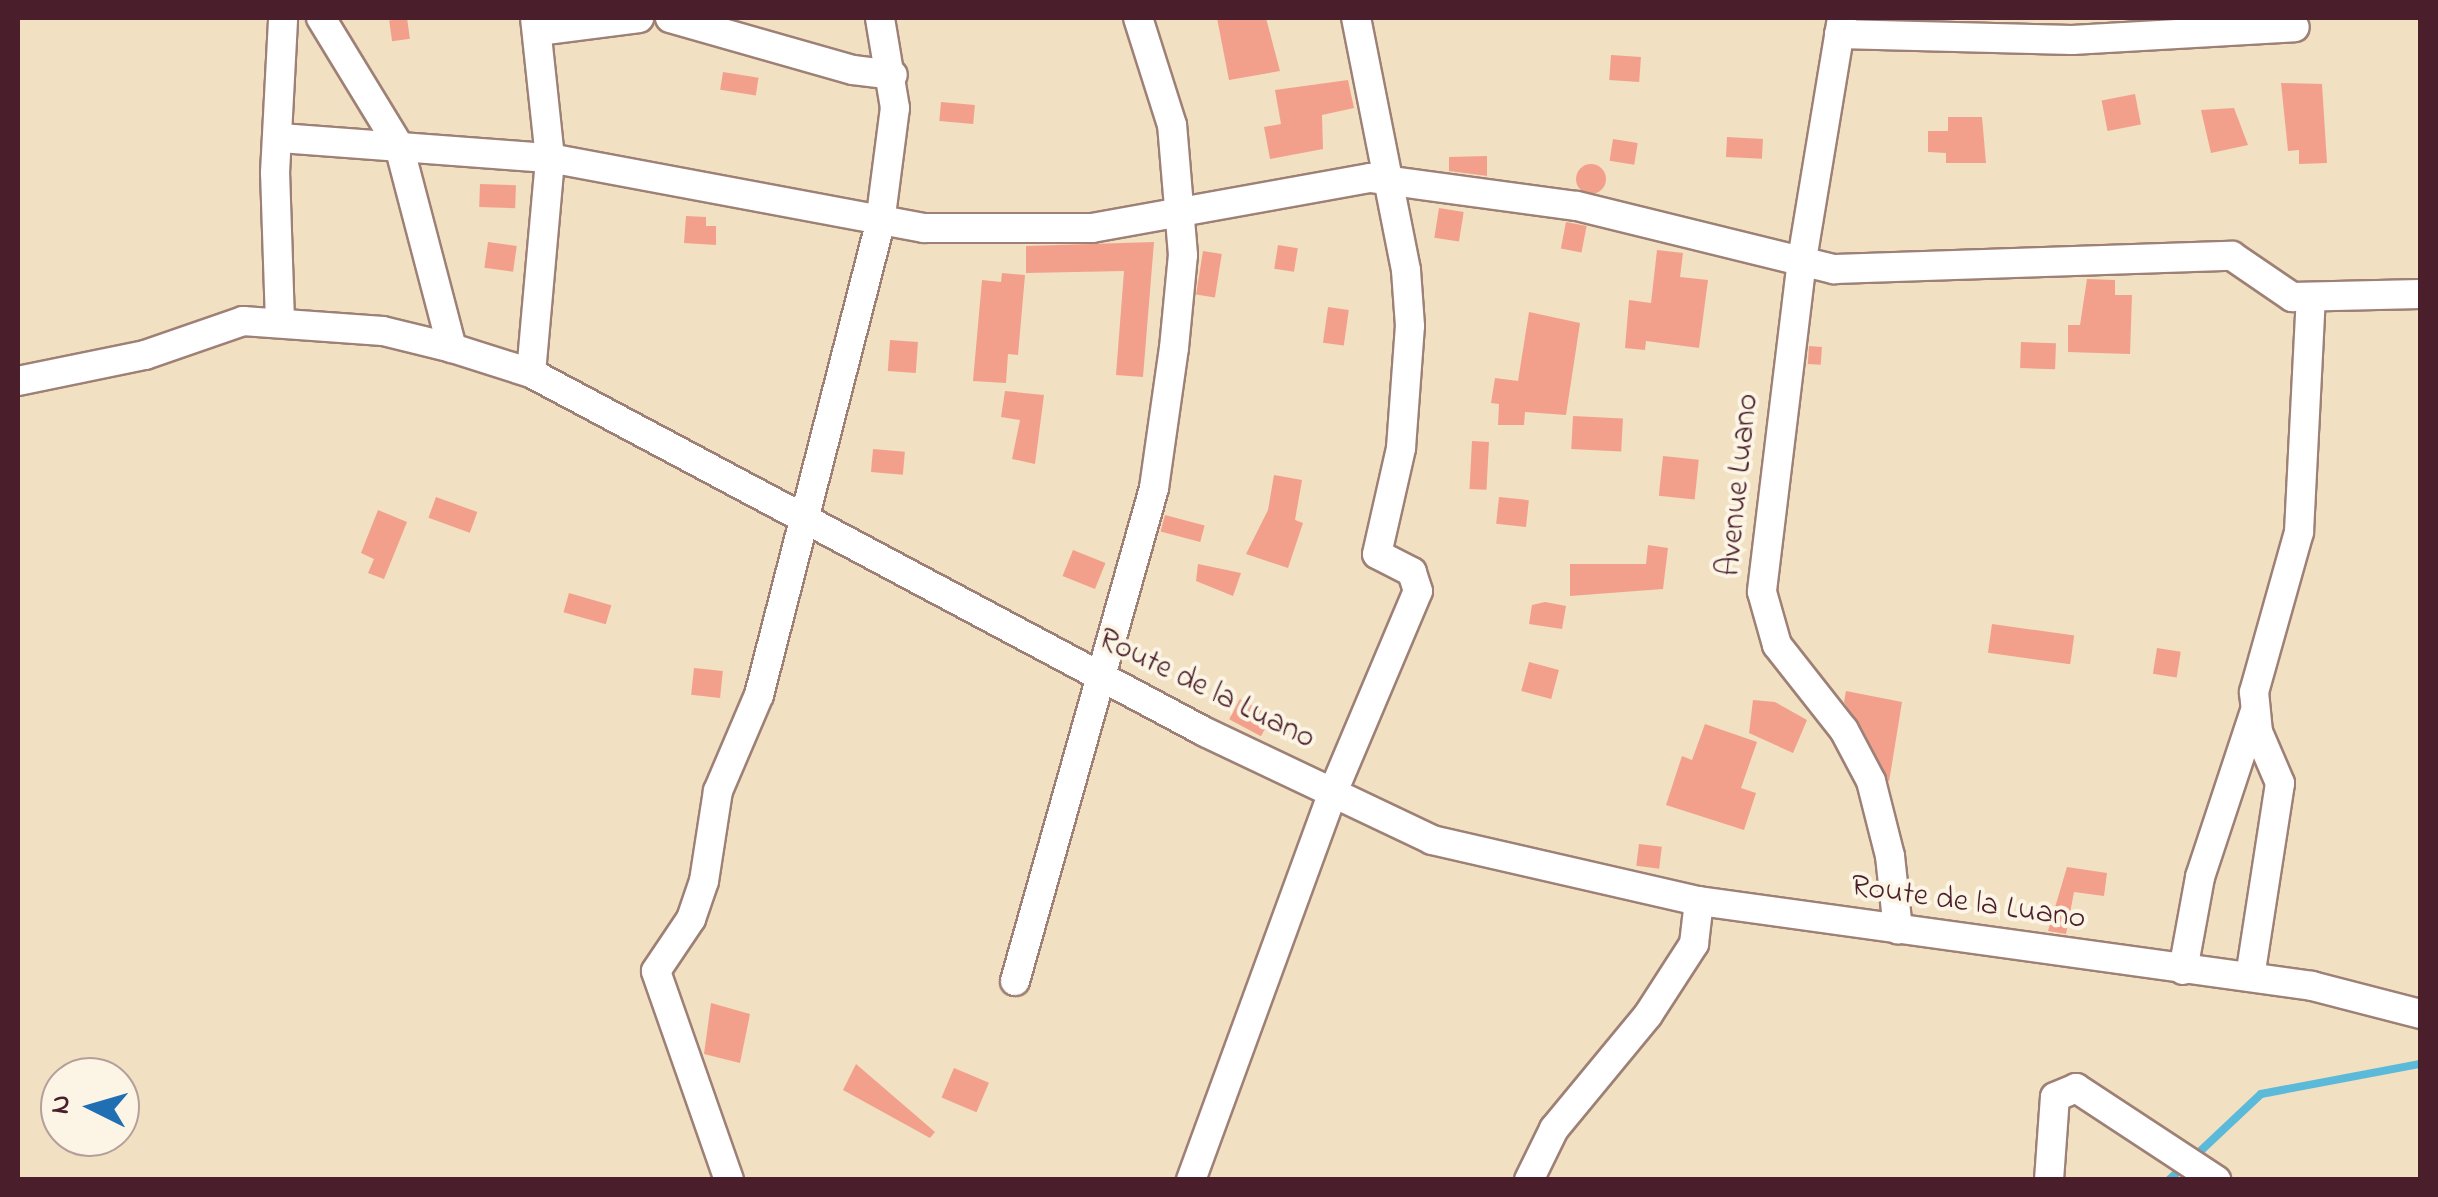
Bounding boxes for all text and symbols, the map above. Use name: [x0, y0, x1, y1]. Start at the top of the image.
street label: Avenue Luano: [1711, 392, 1769, 578]
street label: Route de la Luano: [1091, 621, 1321, 759]
street label: Route de la Luano: [1848, 869, 2088, 939]
north arrow: [40, 1057, 140, 1157]
text: N: [40, 1093, 83, 1116]

